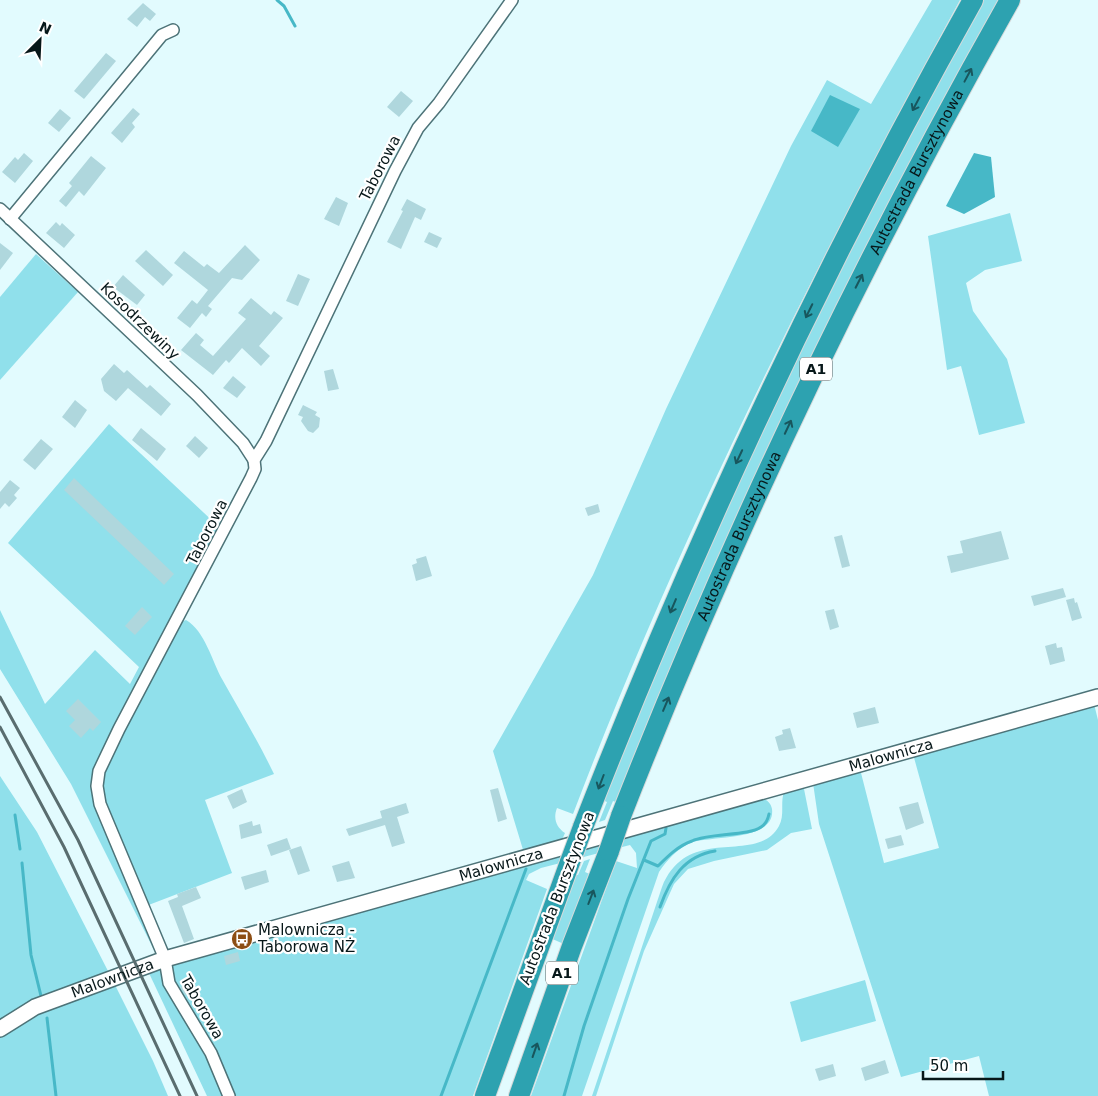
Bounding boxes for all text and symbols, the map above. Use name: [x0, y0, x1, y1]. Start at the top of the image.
north arrow: [15, 15, 65, 65]
text: N: [37, 18, 54, 38]
one-way arrow: [963, 69, 973, 83]
street label: Autostrada Bursztynowa: [866, 86, 968, 258]
one-way arrow: [911, 96, 920, 111]
street label: Taborowa: [355, 132, 404, 205]
one-way arrow: [855, 274, 864, 289]
street label: Kosodrzewiny: [97, 279, 183, 363]
one-way arrow: [804, 303, 814, 318]
road number: A1: [800, 358, 832, 380]
one-way arrow: [784, 420, 794, 435]
street label: Autostrada Bursztynowa: [693, 448, 785, 624]
one-way arrow: [734, 449, 744, 464]
street label: Taborowa: [182, 496, 231, 569]
one-way arrow: [667, 598, 676, 613]
one-way arrow: [662, 697, 672, 712]
street label: Malownicza: [847, 735, 935, 776]
one-way arrow: [595, 775, 604, 790]
street label: Autostrada Bursztynowa: [516, 809, 598, 987]
street label: Malownicza: [457, 844, 545, 885]
one-way arrow: [586, 890, 596, 905]
place label: Malownicza - Taborowa NŻ: [257, 921, 355, 956]
bus stop icon: Malownicza - Taborowa NŻ: [230, 927, 254, 951]
street label: Malownicza: [69, 955, 156, 1002]
road number: A1: [546, 961, 578, 984]
street label: Taborowa: [176, 971, 228, 1042]
one-way arrow: [531, 1043, 540, 1058]
scale bar: [923, 1048, 1003, 1080]
text: 50 m: [930, 1057, 968, 1075]

